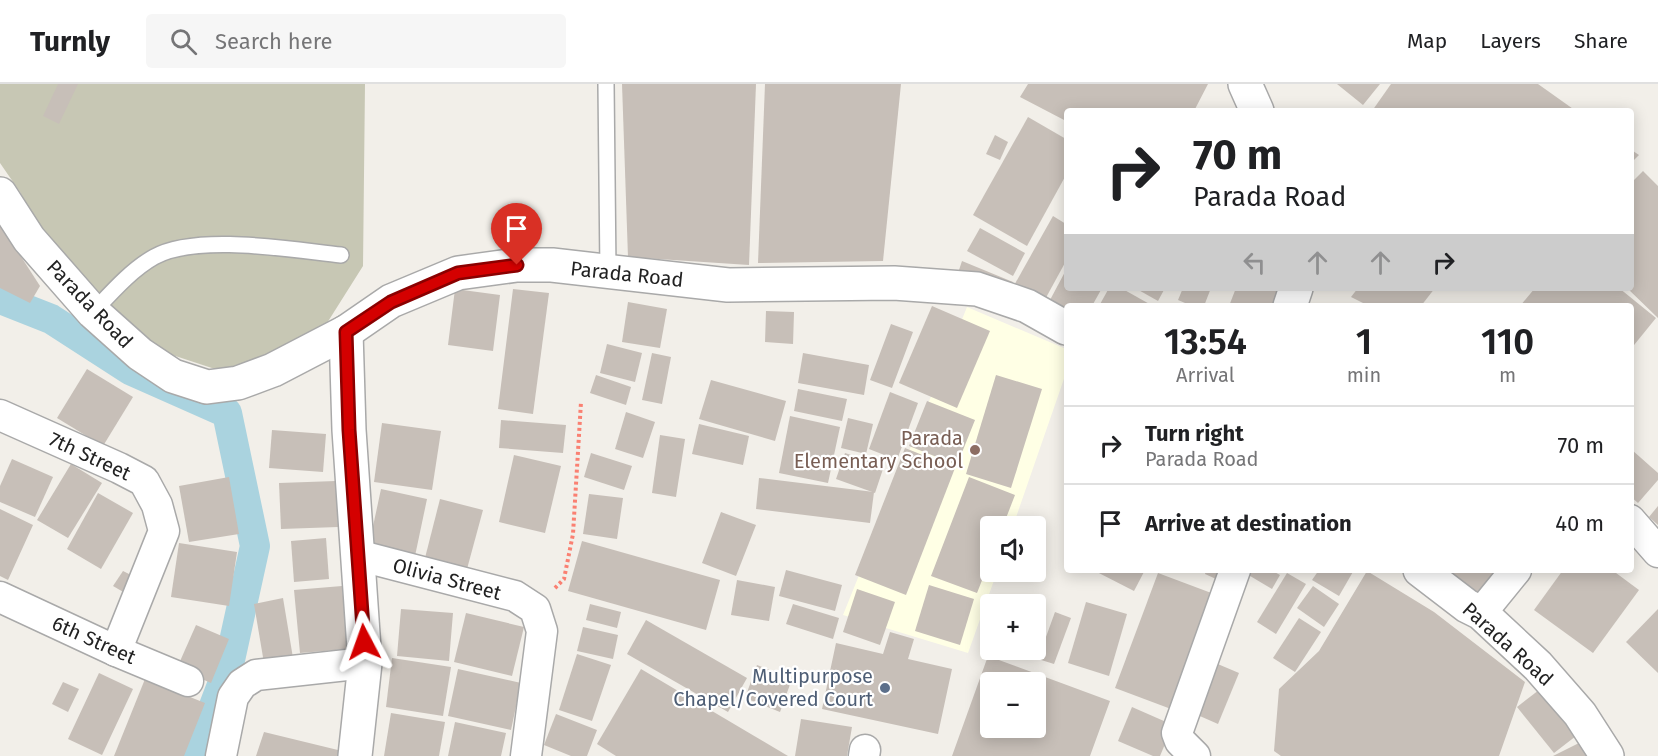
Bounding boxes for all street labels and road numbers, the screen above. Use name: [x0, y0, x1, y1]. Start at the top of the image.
street label: Parada Road: [42, 255, 138, 353]
street label: Parada Road: [569, 256, 685, 292]
street label: 7th Street: [45, 427, 135, 486]
street label: Olivia Street: [390, 553, 505, 605]
street label: Parada Road: [1458, 597, 1558, 691]
street label: 6th Street: [48, 611, 140, 669]

